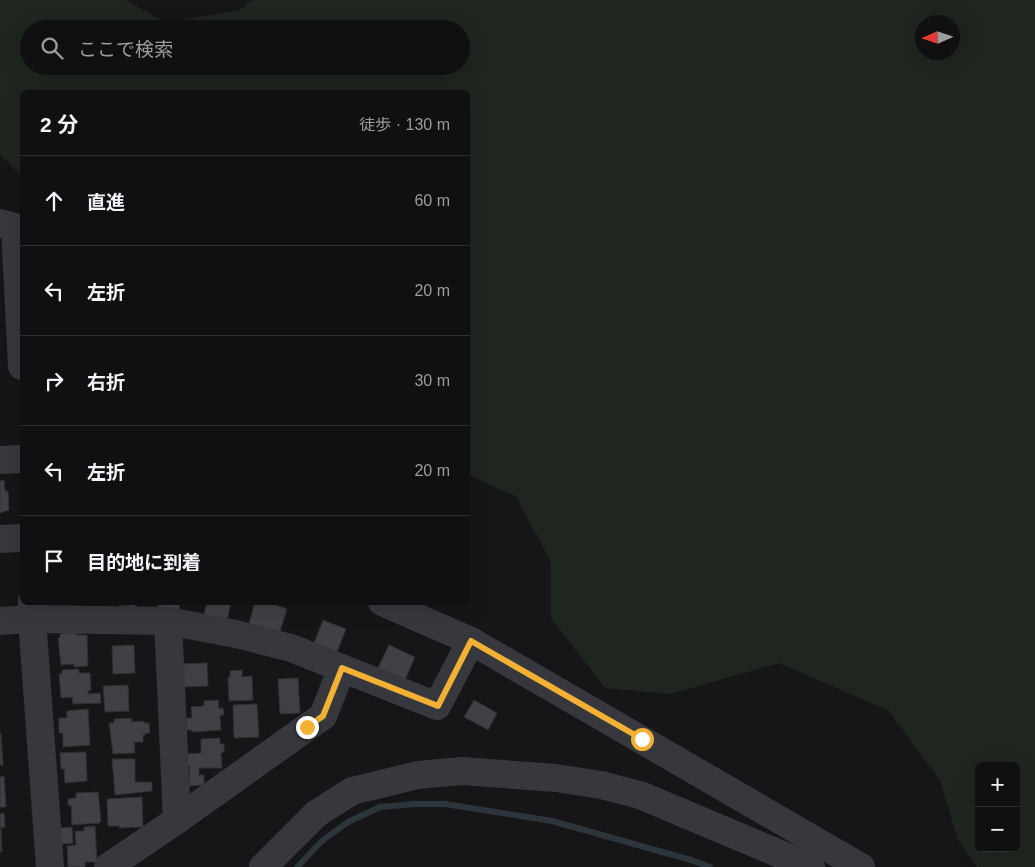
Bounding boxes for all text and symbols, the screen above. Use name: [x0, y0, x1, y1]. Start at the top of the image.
north arrow: [915, 15, 960, 60]
search box: [20, 20, 470, 75]
icon: search: [38, 34, 66, 62]
text: ここで検索: [78, 39, 173, 60]
text: 2 分: [40, 113, 79, 136]
text: 徒歩 · 130 m: [359, 116, 450, 133]
icon: ahead: [40, 187, 68, 215]
text: 直進: [87, 192, 125, 213]
text: 60 m: [414, 192, 450, 209]
icon: left: [40, 277, 68, 305]
text: 左折: [87, 282, 125, 303]
text: 20 m: [414, 282, 450, 299]
icon: right: [40, 367, 68, 395]
text: 右折: [87, 372, 125, 393]
text: 30 m: [414, 372, 450, 389]
icon: left: [40, 457, 68, 485]
text: 左折: [87, 462, 125, 483]
text: 20 m: [414, 462, 450, 479]
icon: arrive: [40, 547, 68, 575]
text: 目的地に到着: [87, 552, 201, 573]
route end: [296, 716, 319, 739]
route start: [631, 728, 654, 751]
map controls: [975, 762, 1020, 852]
button: +: [975, 762, 1020, 807]
button: −: [975, 807, 1020, 852]

